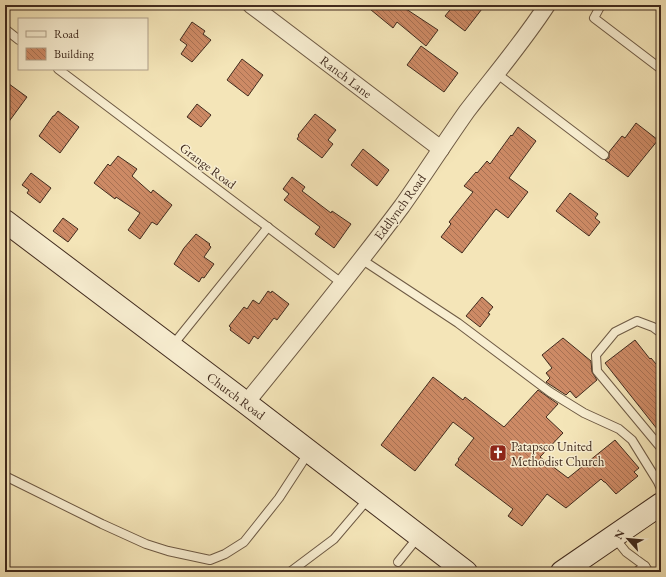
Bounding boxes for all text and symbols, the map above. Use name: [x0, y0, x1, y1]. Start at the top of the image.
legend: [18, 18, 148, 70]
text: Road: [54, 26, 80, 42]
text: Building: [54, 46, 95, 62]
street label: Ranch Lane: [317, 52, 375, 102]
street label: Grange Road: [176, 139, 240, 193]
street label: Eddlynch Road: [370, 170, 430, 243]
street label: Church Road: [203, 368, 269, 424]
place label: Patapsco United Methodist Church: [511, 438, 605, 470]
church icon: Patapsco United Methodist Church: [488, 443, 508, 463]
north arrow: [608, 519, 648, 559]
text: N: [611, 527, 627, 542]

